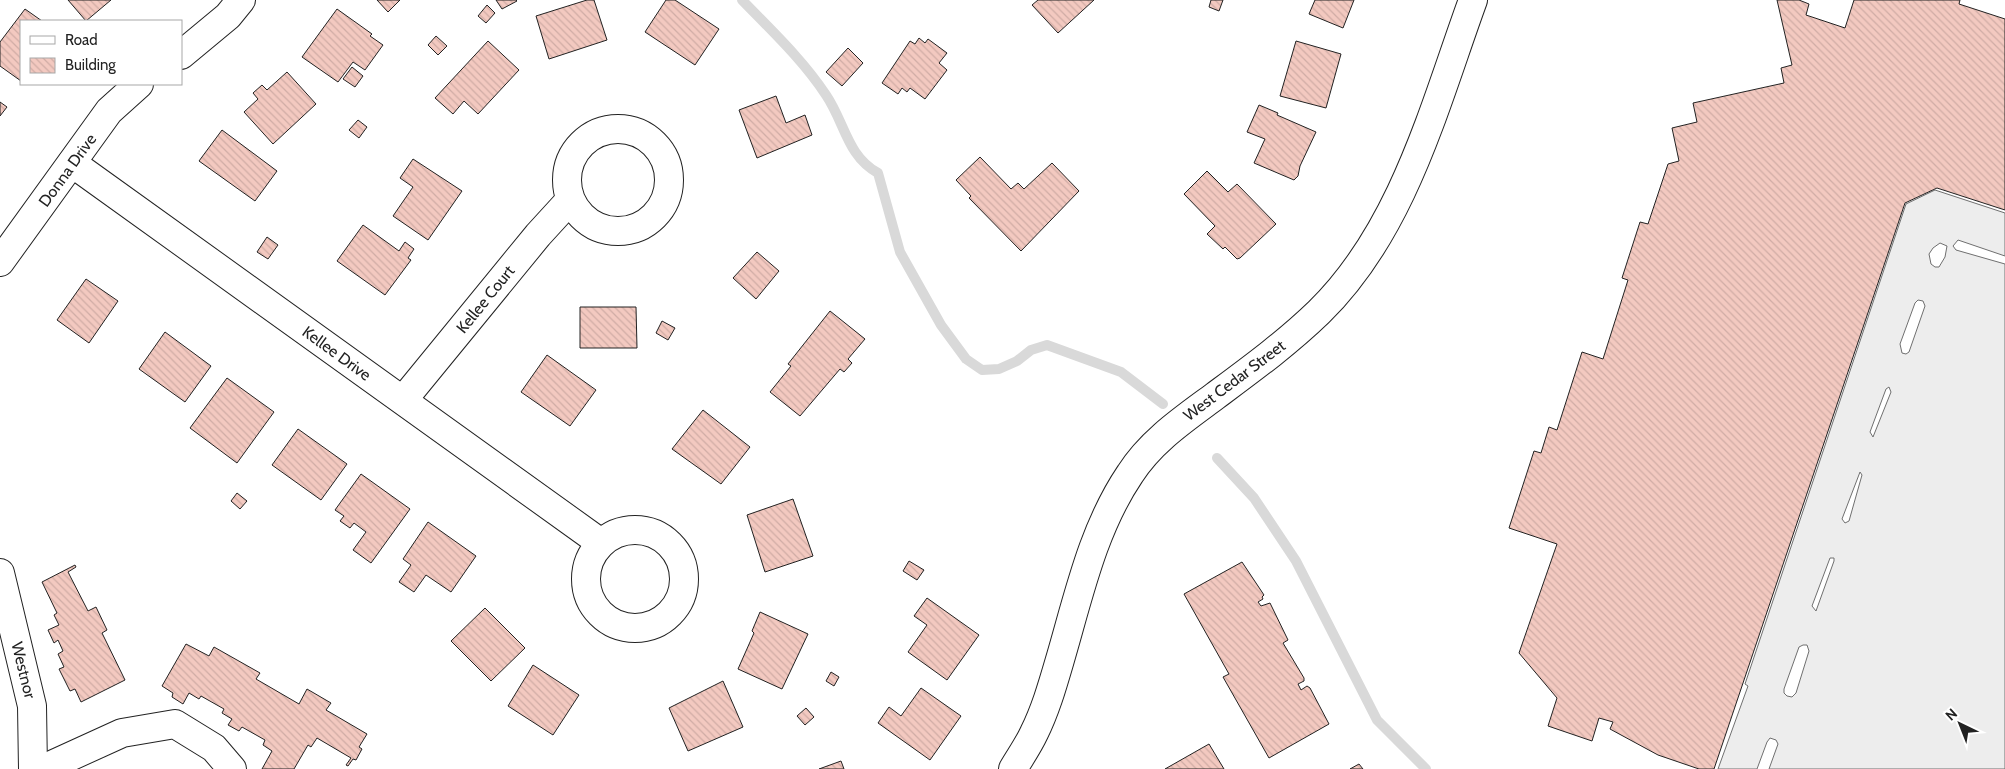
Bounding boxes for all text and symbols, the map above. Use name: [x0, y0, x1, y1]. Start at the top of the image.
legend: [20, 20, 182, 85]
text: Road: [65, 31, 98, 49]
text: Building: [65, 56, 116, 74]
street label: Donna Drive: [35, 130, 100, 210]
street label: Kellee Court: [452, 261, 519, 337]
street label: Kellee Drive: [299, 322, 375, 385]
street label: West Cedar Street: [1180, 336, 1289, 425]
street label: Westnor: [7, 640, 40, 701]
north arrow: [1935, 699, 1985, 749]
text: N: [1941, 705, 1961, 724]

